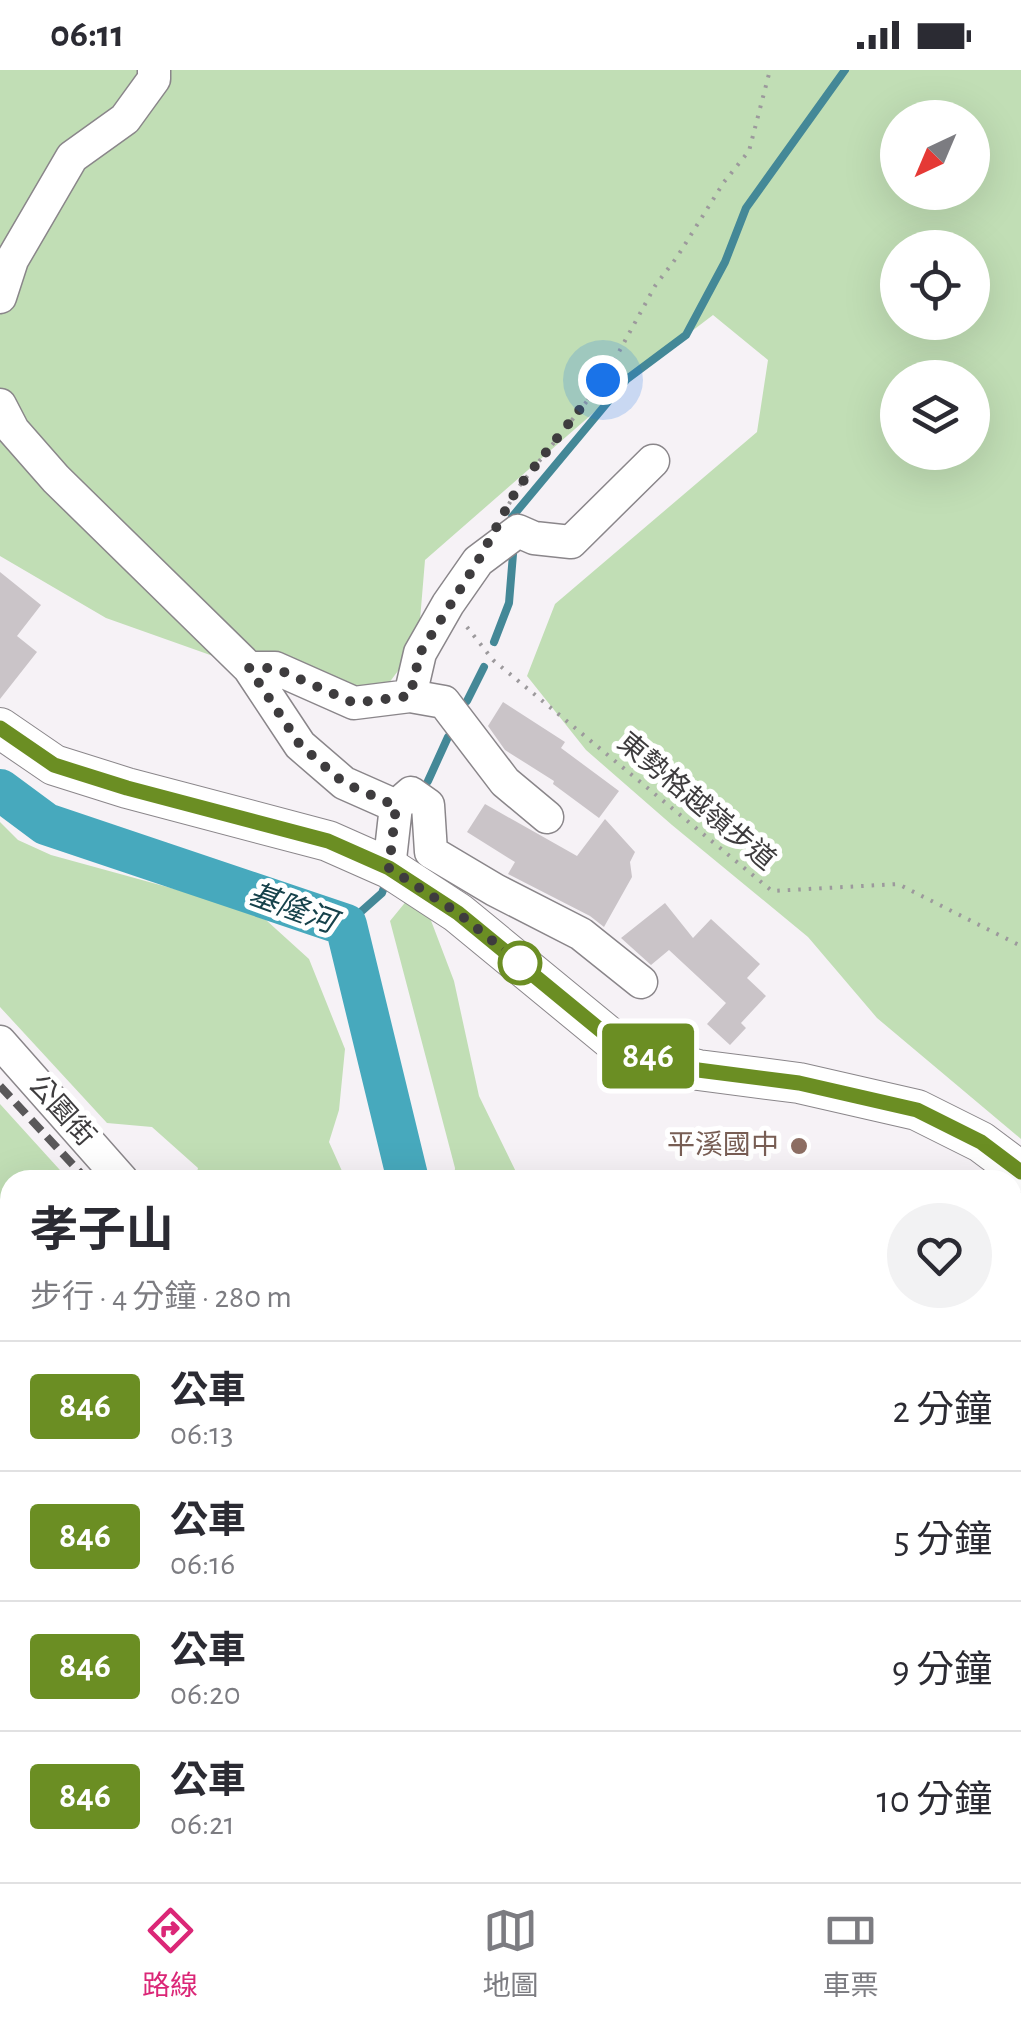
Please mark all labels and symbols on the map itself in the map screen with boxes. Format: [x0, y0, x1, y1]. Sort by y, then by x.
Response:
north arrow [880, 100, 990, 210]
your location [578, 355, 628, 405]
street label: 東勢格越嶺步道 [612, 727, 781, 876]
water label: 基隆河 [245, 878, 345, 940]
unlabelled marker [499, 942, 541, 984]
line badge: 846 [590, 1024, 706, 1088]
street label: 公園街 [22, 1069, 101, 1152]
place label: 平溪國中 [667, 1130, 779, 1160]
marker: 平溪國中 [788, 1135, 810, 1157]

